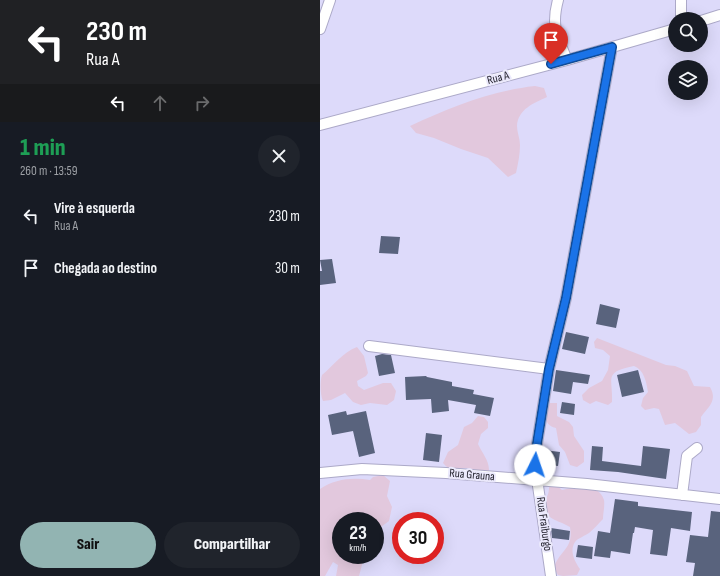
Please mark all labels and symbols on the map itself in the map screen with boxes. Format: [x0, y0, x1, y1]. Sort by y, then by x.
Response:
pin [534, 23, 568, 64]
street label: Rua A [485, 68, 512, 88]
position arrow [514, 444, 556, 486]
street label: Rua Grauna [449, 466, 496, 484]
street label: Rua Fraiburgo [533, 496, 555, 552]
speed limit sign: 30 [392, 512, 444, 564]

